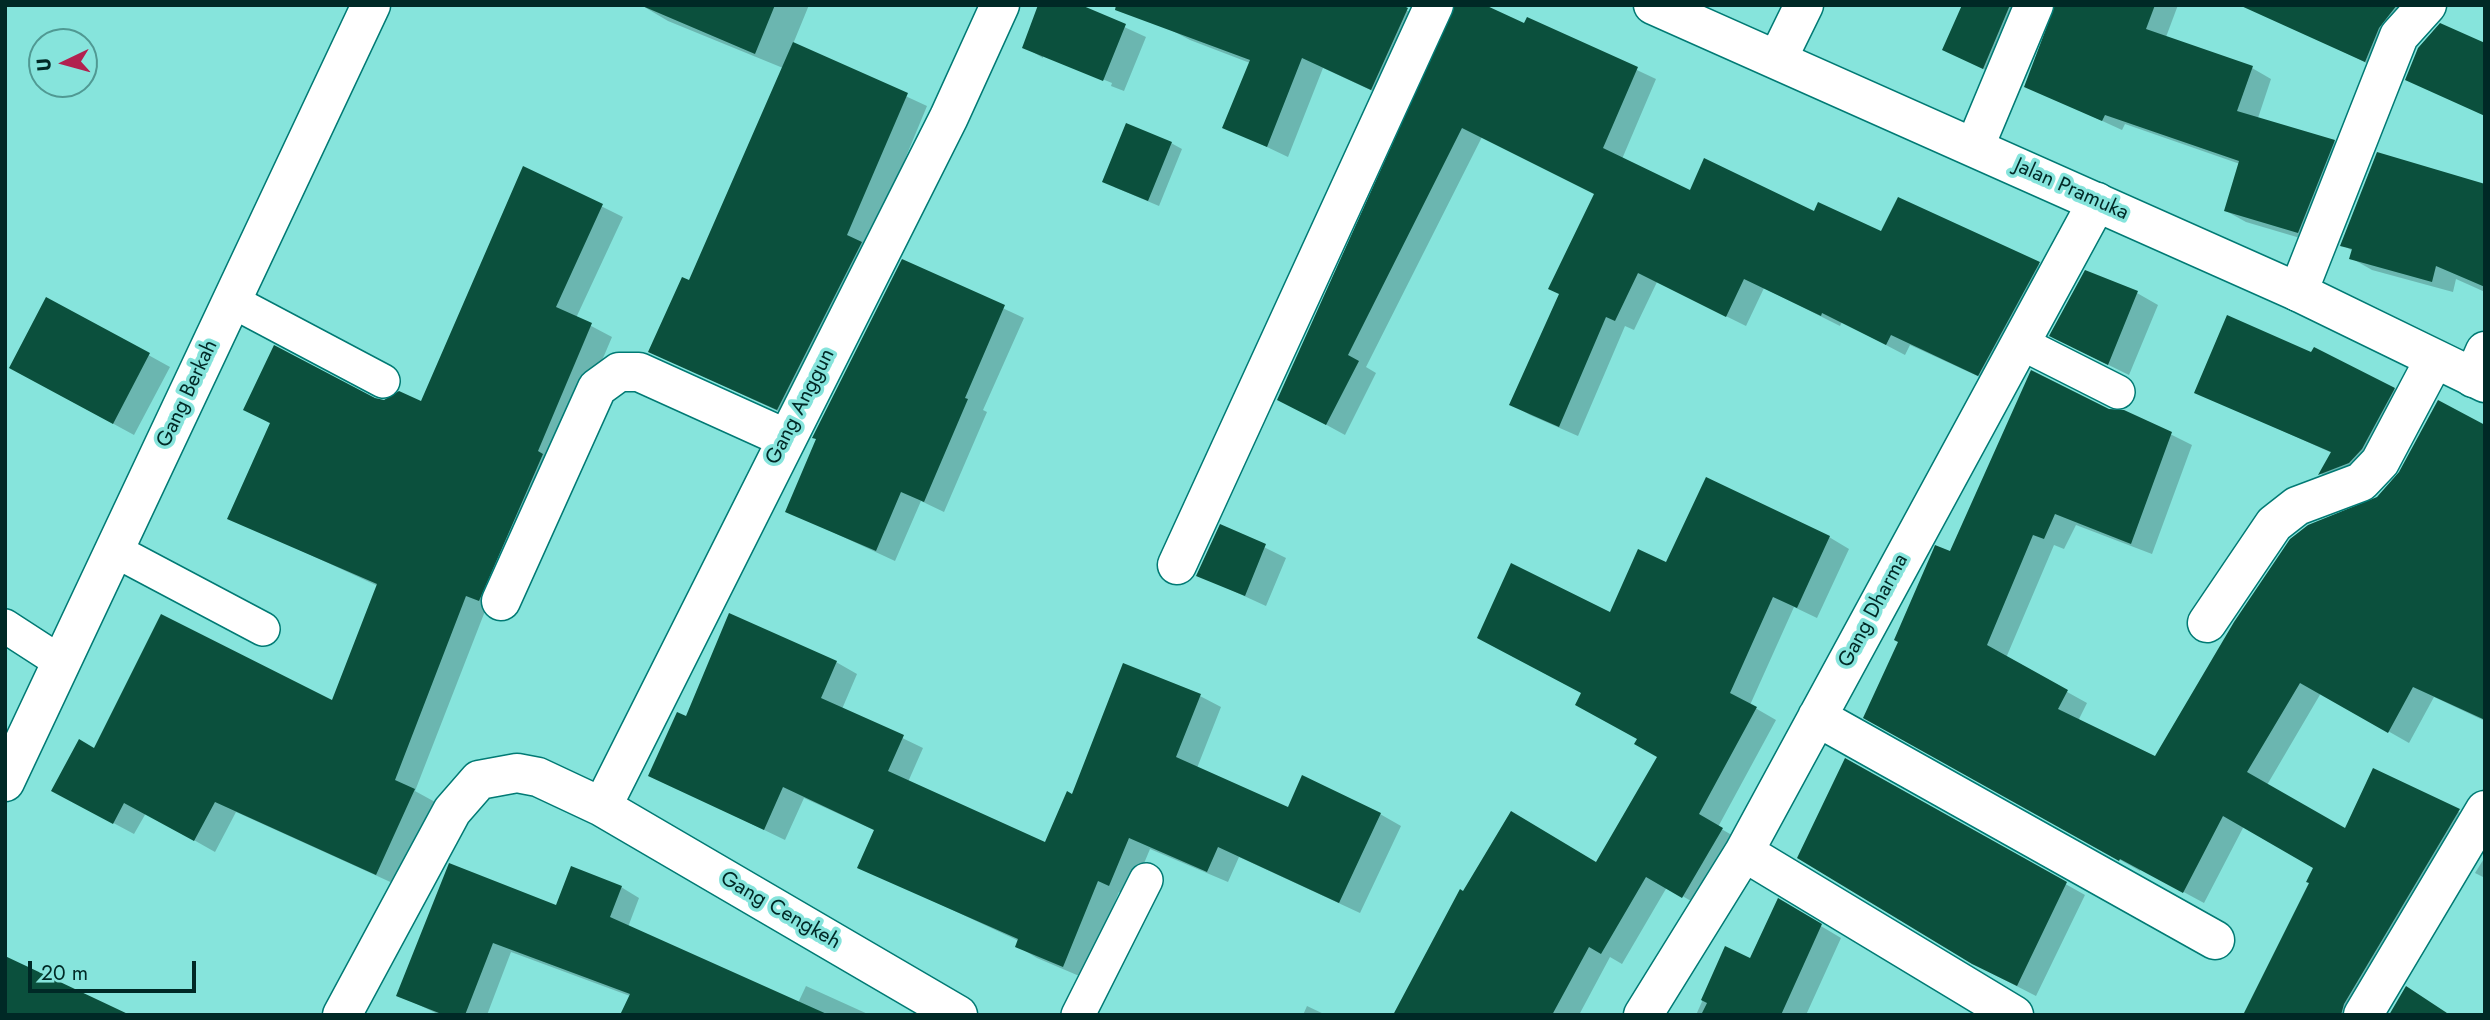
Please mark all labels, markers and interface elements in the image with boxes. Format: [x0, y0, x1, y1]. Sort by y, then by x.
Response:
north arrow [28, 28, 98, 98]
text: U [30, 57, 58, 73]
street label: Jalan Pramuka [2010, 154, 2132, 226]
street label: Gang Berkah [152, 336, 224, 452]
street label: Gang Anggun [761, 345, 841, 469]
street label: Gang Dharma [1834, 550, 1914, 672]
street label: Gang Cengkeh [715, 866, 845, 956]
scale bar [32, 946, 200, 990]
text: 20 m [41, 958, 88, 988]

